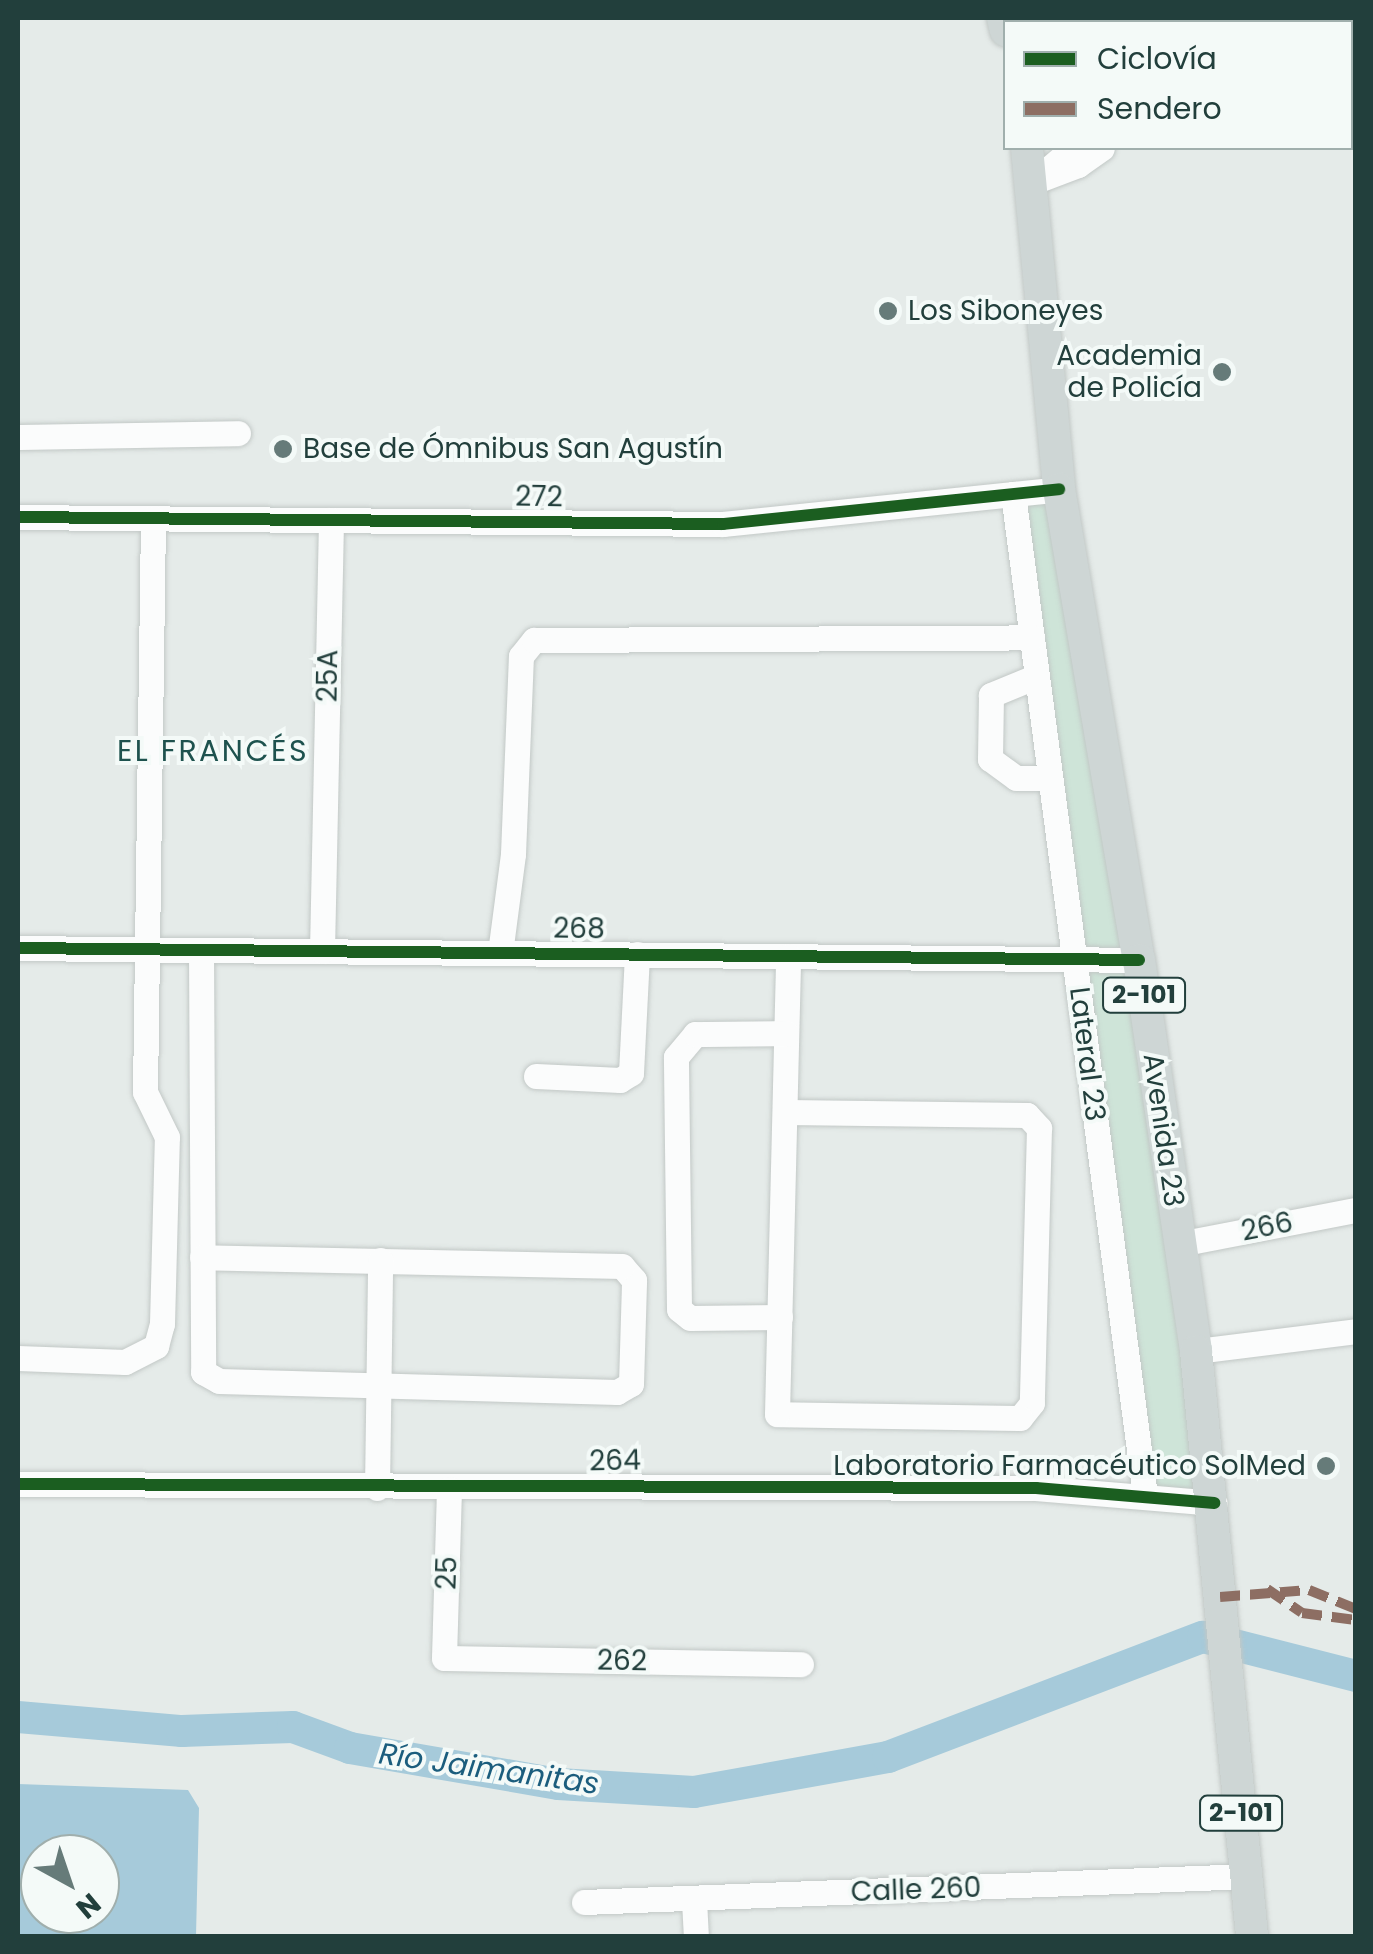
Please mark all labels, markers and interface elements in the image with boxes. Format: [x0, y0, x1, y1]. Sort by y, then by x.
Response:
legend [1003, 20, 1353, 150]
text: Ciclovía [1097, 37, 1217, 80]
text: Sendero [1097, 87, 1222, 130]
place label: Los Siboneyes [908, 294, 1103, 328]
marker: Los Siboneyes [877, 300, 899, 322]
place label: Academia de Policía [1056, 339, 1202, 405]
marker: Academia de Policía [1211, 361, 1233, 383]
place label: Base de Ómnibus San Agustín [303, 432, 723, 466]
marker: Base de Ómnibus San Agustín [272, 438, 294, 460]
street label: 272 [515, 480, 563, 514]
street label: 25A [311, 649, 345, 703]
district label: EL FRANCÉS [117, 733, 309, 769]
street label: 268 [553, 912, 605, 946]
road number: 2-101 [1102, 975, 1186, 1015]
street label: Lateral 23 [1062, 985, 1112, 1123]
street label: Avenida 23 [1136, 1051, 1190, 1209]
street label: 266 [1238, 1206, 1296, 1248]
street label: 264 [589, 1444, 641, 1478]
place label: Laboratorio Farmacéutico SolMed [833, 1449, 1306, 1483]
marker: Laboratorio Farmacéutico SolMed [1315, 1455, 1337, 1477]
street label: 25 [430, 1556, 464, 1590]
street label: 262 [597, 1644, 647, 1678]
water label: Río Jaimanitas [377, 1736, 601, 1802]
road number: 2-101 [1198, 1793, 1284, 1833]
north arrow [20, 1834, 120, 1934]
street label: Calle 260 [850, 1871, 982, 1909]
text: N [68, 1884, 109, 1928]

